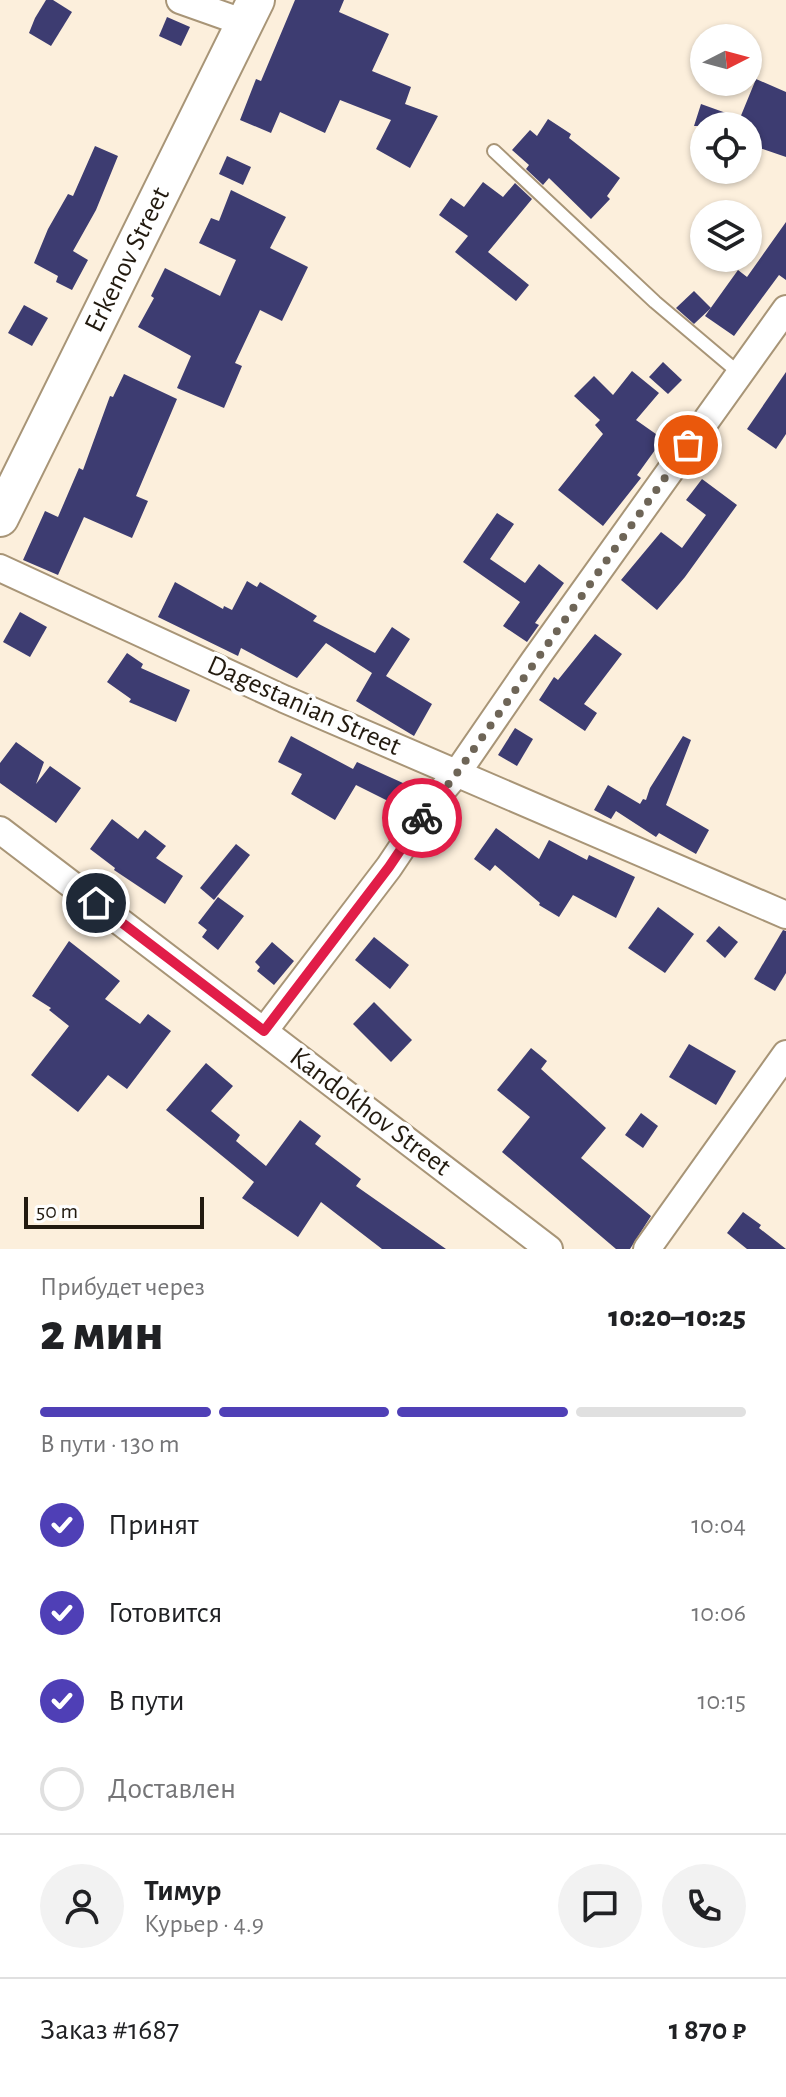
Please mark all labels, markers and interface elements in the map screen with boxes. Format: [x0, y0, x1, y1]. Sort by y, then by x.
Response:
north arrow [690, 24, 762, 96]
map controls [690, 24, 762, 272]
button: locate [690, 112, 762, 184]
street label: Erkenov Street [80, 183, 175, 337]
button: layers [690, 200, 762, 272]
pin [654, 411, 722, 479]
icon: bag [666, 423, 710, 467]
street label: Dagestanian Street [203, 651, 405, 761]
courier [382, 778, 462, 858]
icon: bike [400, 796, 444, 840]
pin [62, 869, 130, 937]
icon: home [74, 881, 118, 925]
street label: Kandokhov Street [284, 1043, 456, 1181]
scale bar [24, 1193, 204, 1229]
text: 50 m [36, 1200, 78, 1222]
text: Прибудет через [40, 1274, 205, 1300]
text: 10:20–10:25 [608, 1302, 746, 1332]
text: 2 мин [40, 1307, 164, 1359]
text: В пути · 130 m [40, 1431, 179, 1457]
icon: check [40, 1503, 84, 1547]
text: Принят [108, 1510, 199, 1540]
text: 10:04 [691, 1512, 746, 1538]
icon: check [40, 1591, 84, 1635]
text: Готовится [108, 1598, 222, 1628]
text: 10:06 [691, 1600, 746, 1626]
icon: check [40, 1679, 84, 1723]
text: В пути [108, 1686, 185, 1716]
text: 10:15 [698, 1688, 746, 1714]
text: Доставлен [108, 1774, 236, 1804]
button: person [40, 1864, 124, 1948]
button: chat [558, 1864, 642, 1948]
button: phone [662, 1864, 746, 1948]
text: Тимур [144, 1876, 221, 1906]
text: Курьер · 4.9 [144, 1911, 264, 1937]
text: Заказ #1687 [40, 2015, 179, 2045]
text: 1 870 ₽ [669, 2015, 746, 2045]

